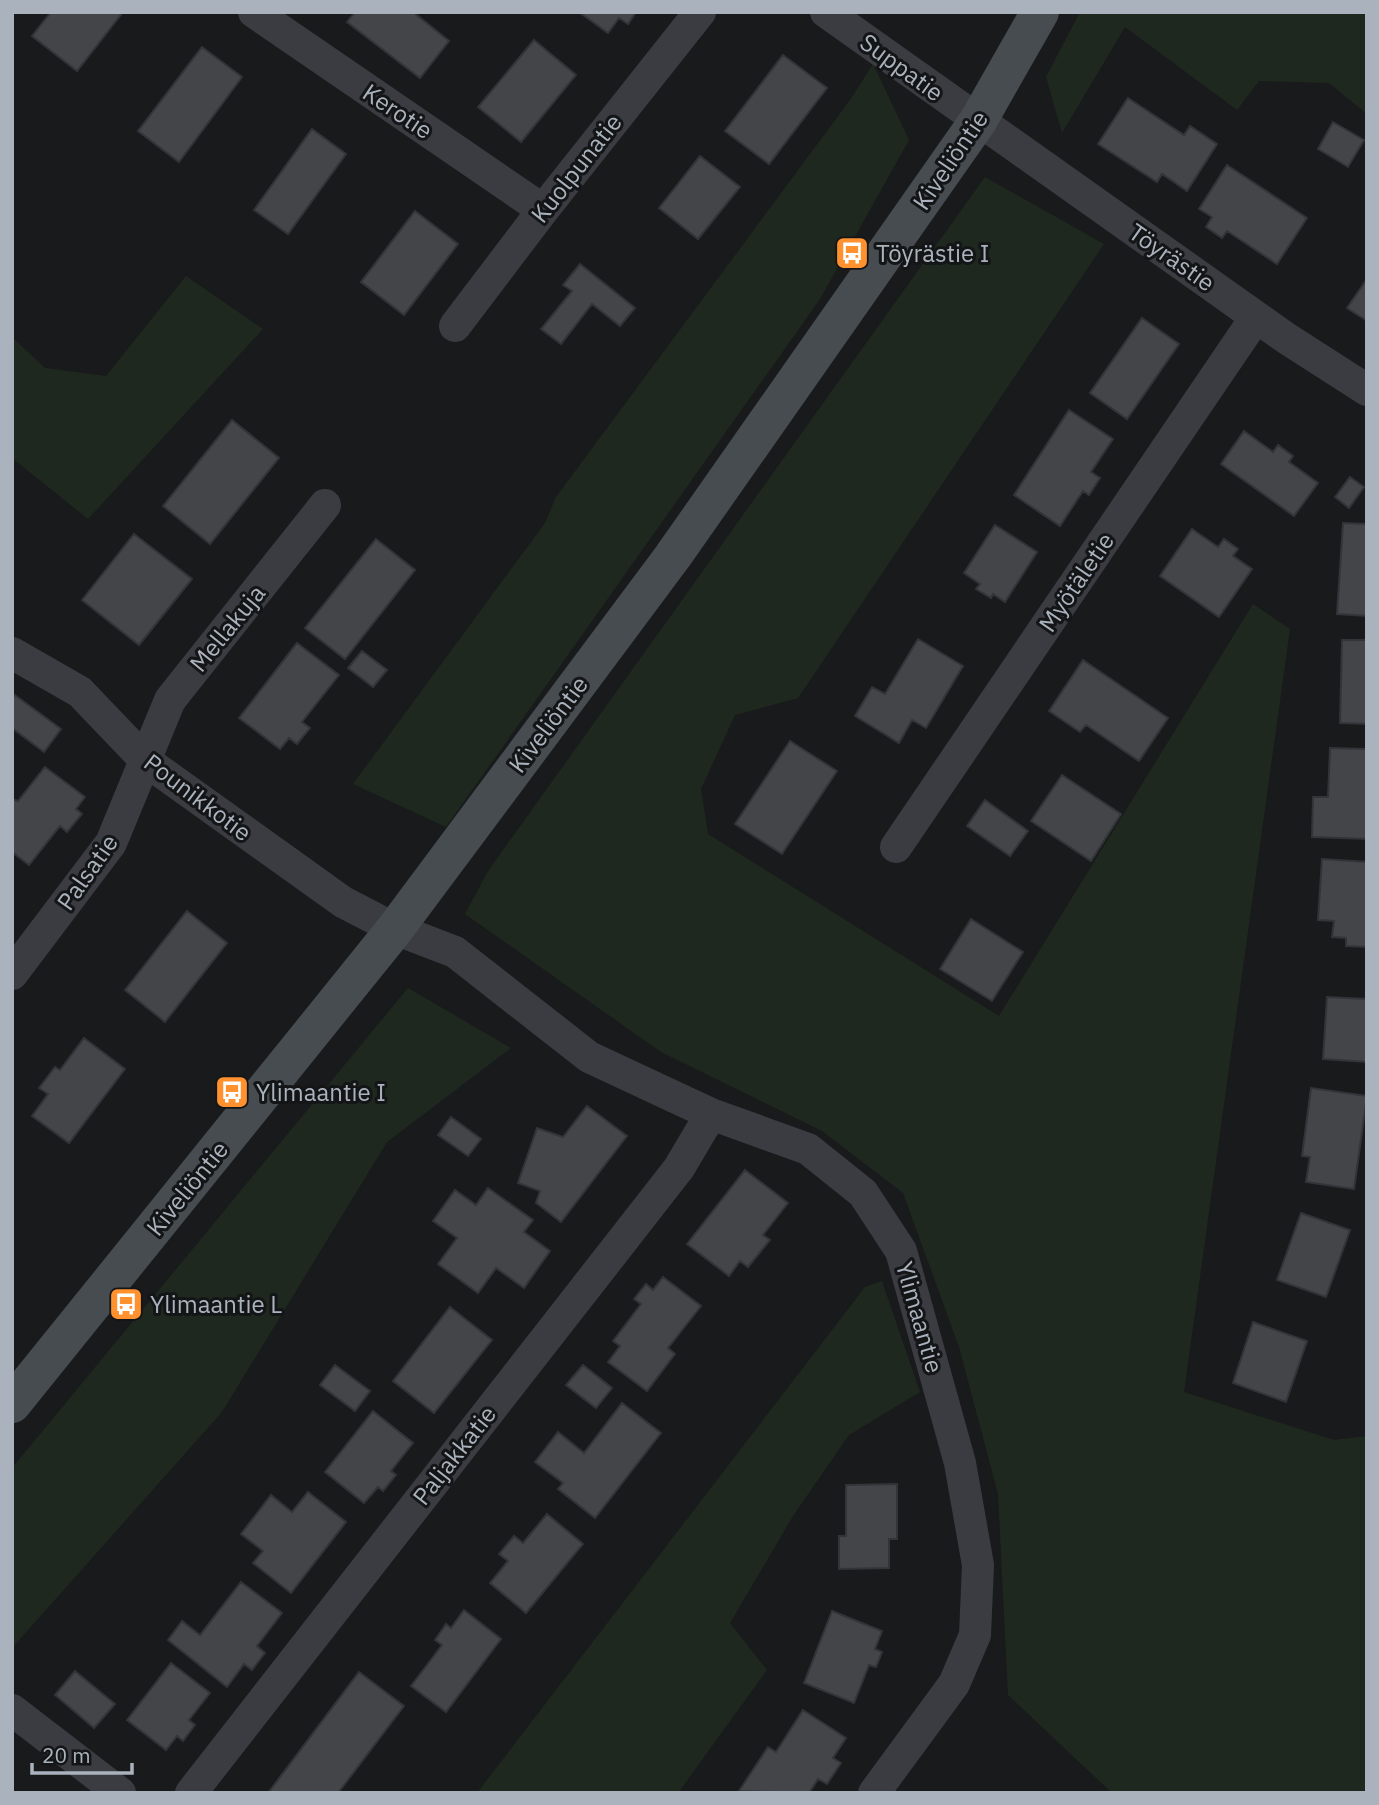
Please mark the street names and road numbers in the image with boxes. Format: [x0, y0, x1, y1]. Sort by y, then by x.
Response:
street label: Suppatie [854, 26, 950, 108]
street label: Kerotie [357, 76, 439, 146]
street label: Kiveliöntie [905, 104, 995, 216]
street label: Kuolpunatie [523, 107, 629, 229]
street label: Töyrästie [1123, 216, 1221, 298]
street label: Myötäletie [1031, 526, 1121, 638]
street label: Mellakuja [182, 578, 272, 678]
street label: Kiveliöntie [501, 669, 595, 779]
street label: Pounikkotie [138, 746, 258, 848]
street label: Palsatie [49, 828, 125, 916]
street label: Kiveliöntie [139, 1134, 235, 1242]
street label: Ylimaantie [889, 1258, 951, 1376]
street label: Paljakkatie [405, 1399, 503, 1511]

